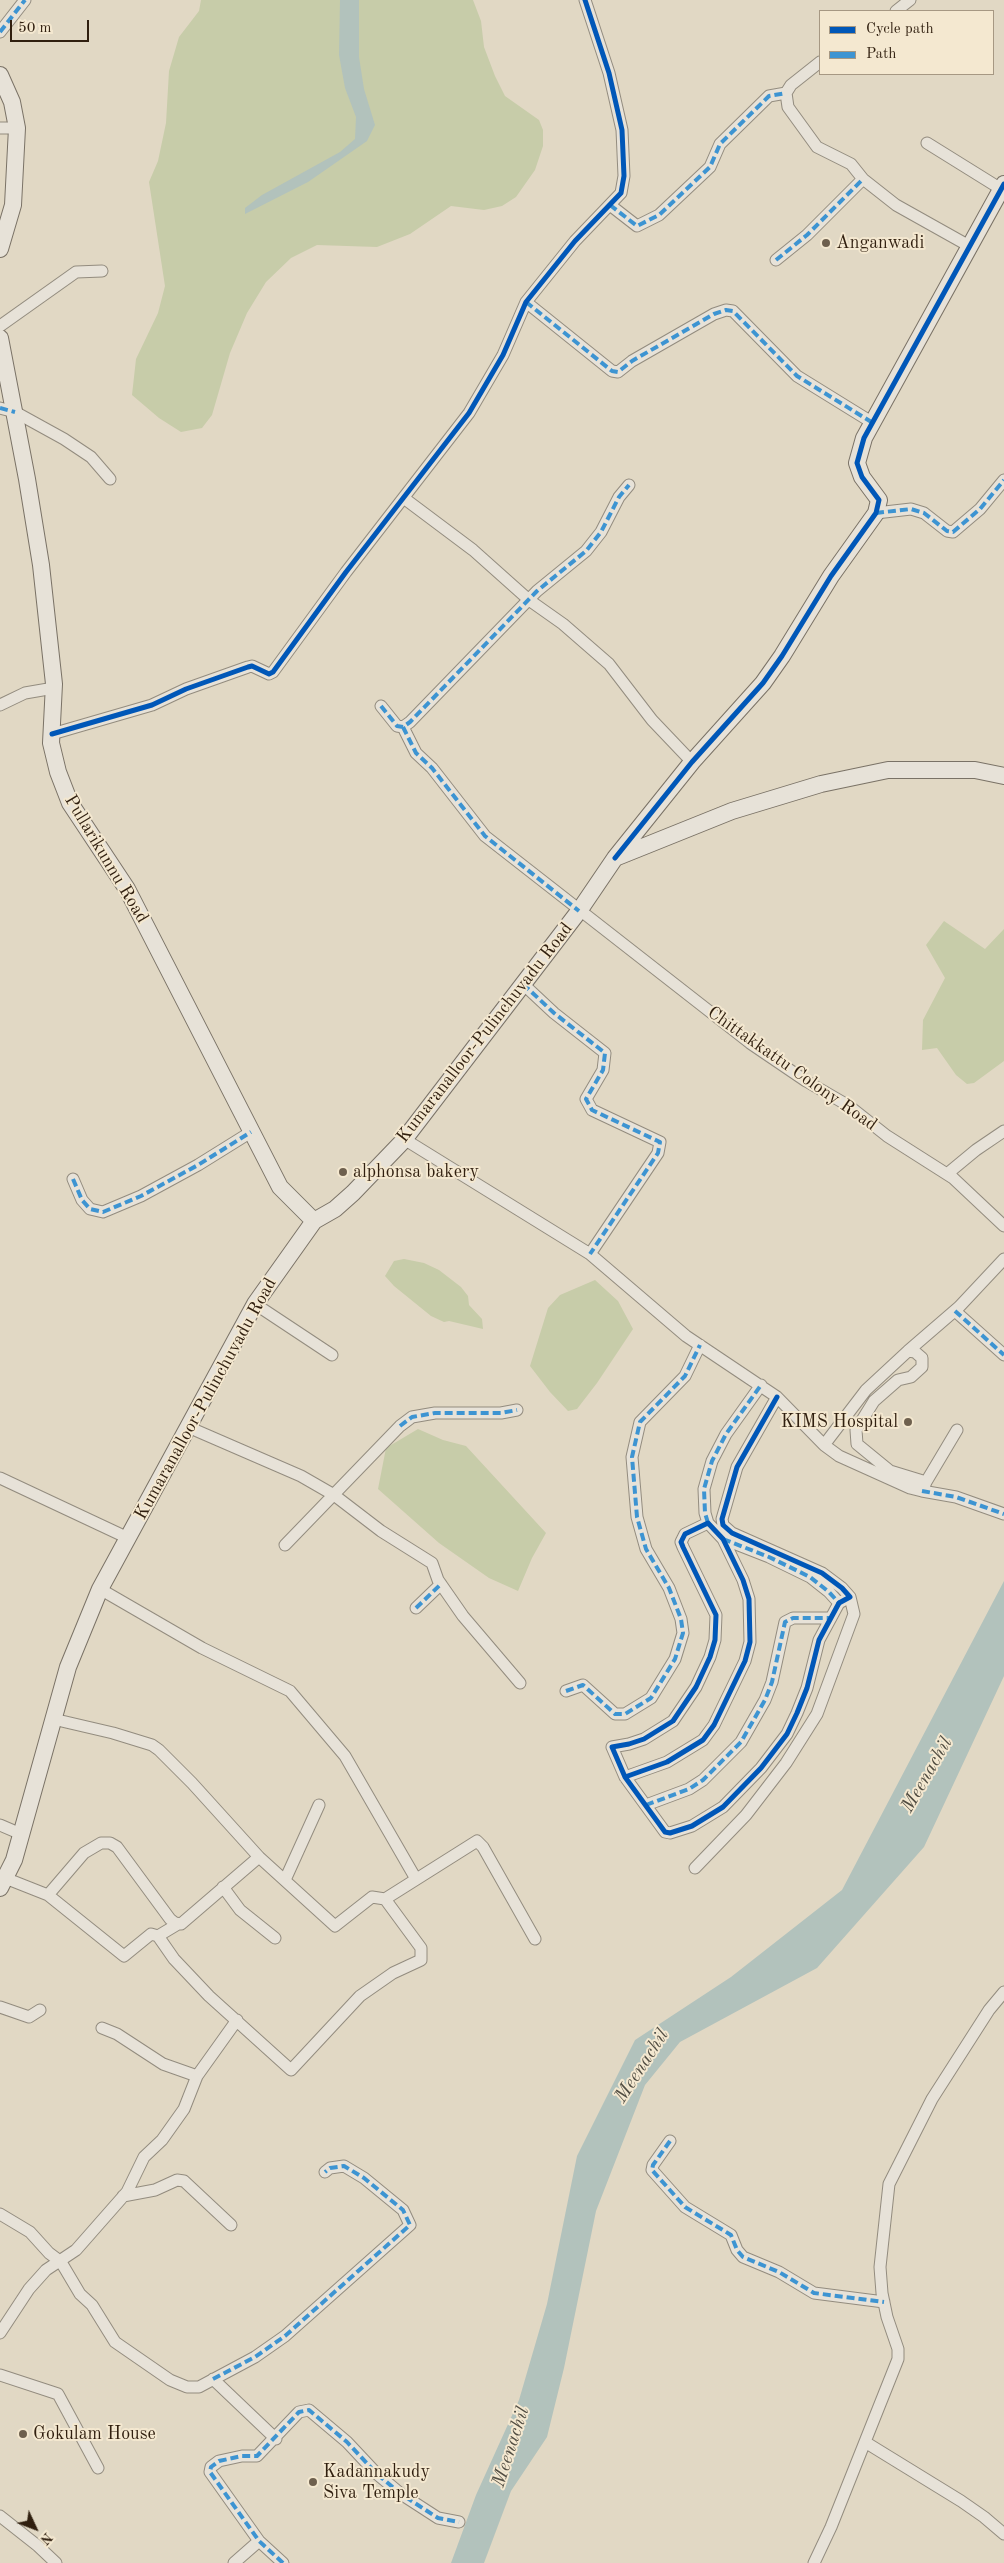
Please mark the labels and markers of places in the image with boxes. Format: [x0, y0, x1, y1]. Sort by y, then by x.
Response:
place label: Anganwadi [836, 232, 924, 254]
marker: Anganwadi [820, 237, 832, 249]
place label: alphonsa bakery [353, 1161, 479, 1183]
marker: alphonsa bakery [337, 1166, 349, 1178]
place label: KIMS Hospital [781, 1411, 898, 1433]
marker: KIMS Hospital [902, 1416, 914, 1428]
place label: Gokulam House [33, 2423, 156, 2445]
marker: Gokulam House [17, 2428, 29, 2440]
place label: Kadannakudy Siva Temple [323, 2461, 430, 2504]
marker: Kadannakudy Siva Temple [307, 2476, 319, 2488]

